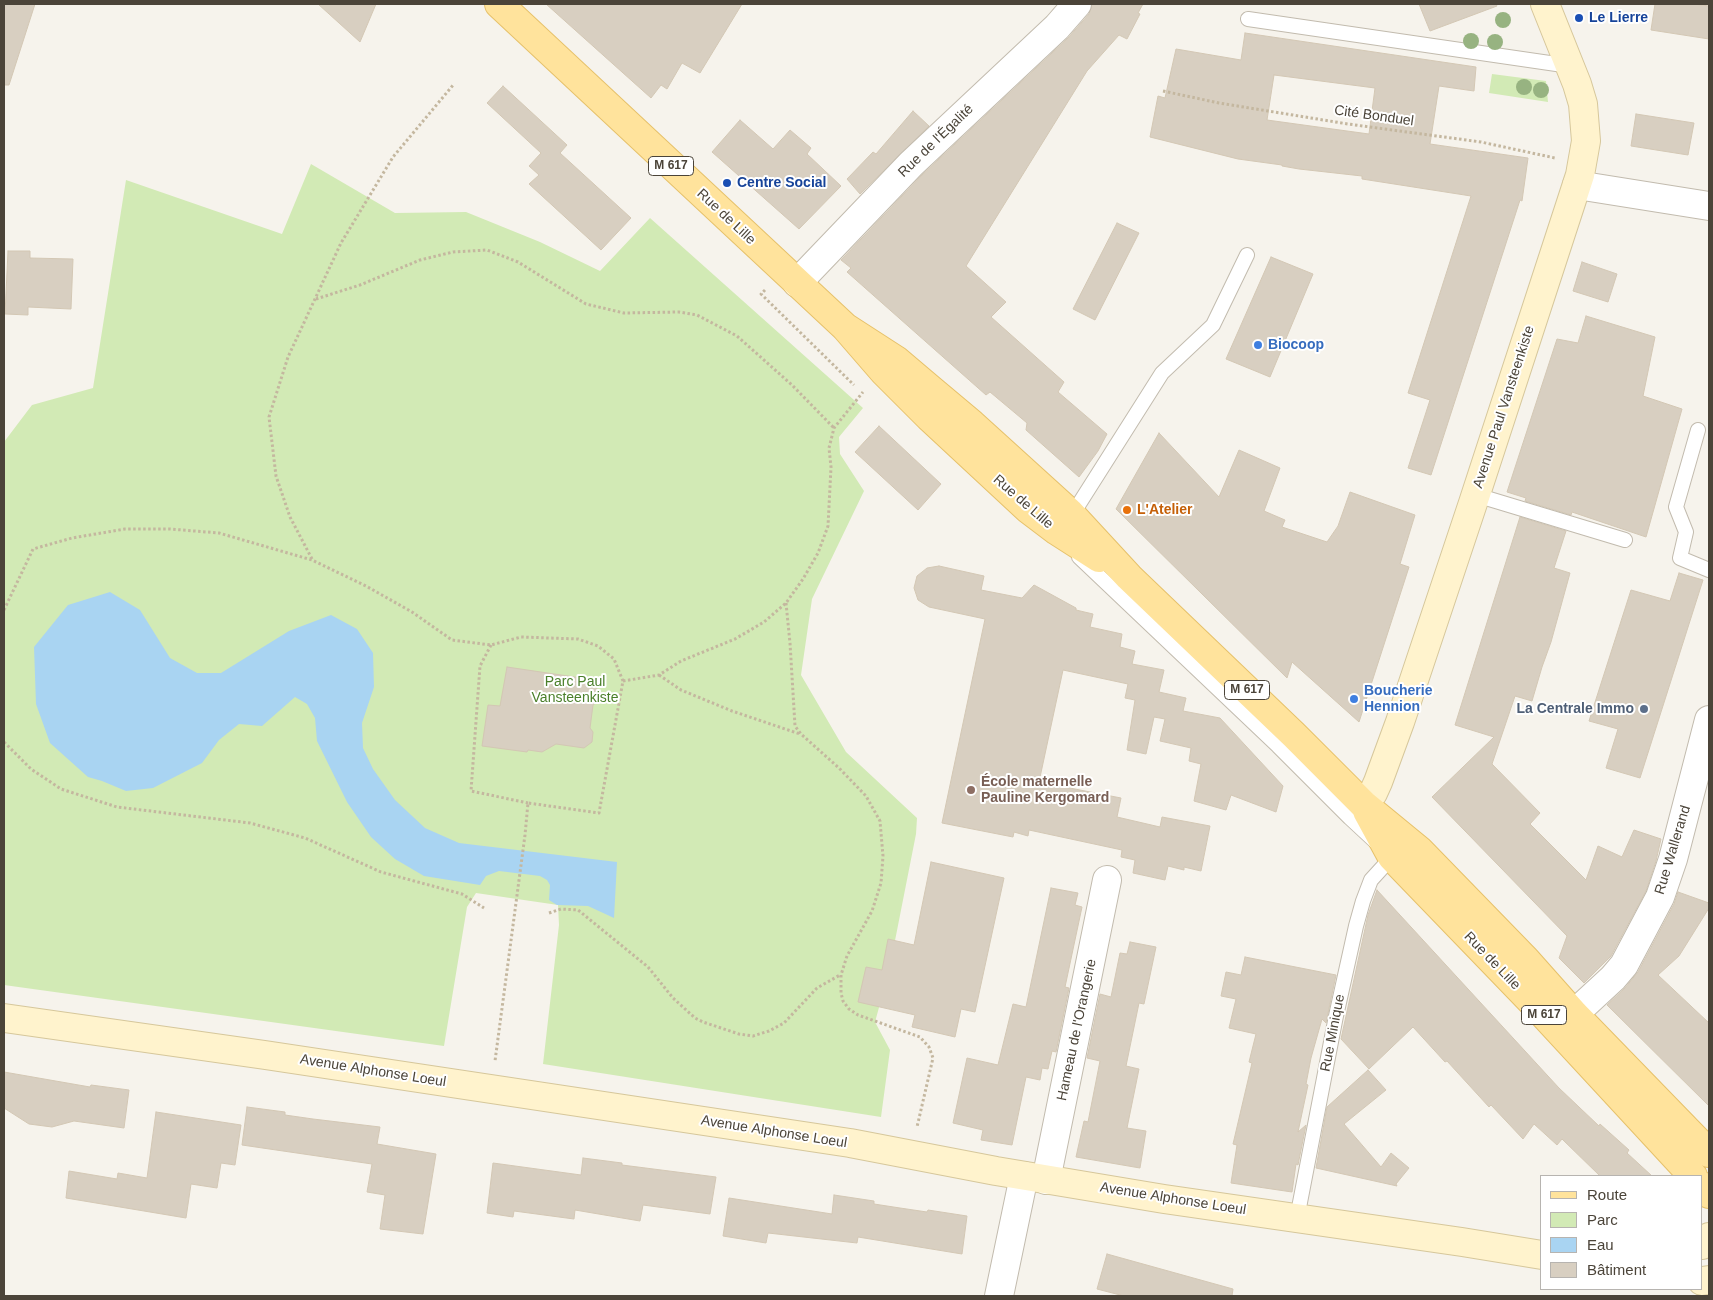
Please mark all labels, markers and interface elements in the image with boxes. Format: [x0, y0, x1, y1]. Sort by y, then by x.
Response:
place label: Le Lierre [1589, 10, 1648, 26]
marker: Le Lierre [1573, 12, 1585, 24]
street label: Rue de l'Égalité [895, 101, 977, 181]
street label: Cité Bonduel [1333, 102, 1415, 130]
road number: M 617 [648, 157, 694, 176]
place label: Centre Social [737, 175, 826, 191]
marker: Centre Social [721, 177, 733, 189]
street label: Rue de Lille [693, 186, 759, 248]
street label: Avenue Paul Vansteenkiste [1470, 324, 1538, 490]
place label: Biocoop [1268, 337, 1324, 353]
marker: Biocoop [1252, 339, 1264, 351]
street label: Rue de Lille [990, 471, 1056, 533]
place label: L'Atelier [1137, 502, 1192, 518]
marker: L'Atelier [1121, 504, 1133, 516]
park label: Parc Paul Vansteenkiste [532, 674, 618, 706]
road number: M 617 [1224, 680, 1270, 700]
place label: Boucherie Hennion [1364, 683, 1432, 716]
marker: Boucherie Hennion [1348, 693, 1360, 705]
place label: La Centrale Immo [1517, 701, 1634, 717]
marker: La Centrale Immo [1638, 703, 1650, 715]
place label: École maternelle Pauline Kergomard [981, 774, 1109, 806]
marker: École maternelle Pauline Kergomard [965, 784, 977, 796]
street label: Rue Wallerand [1652, 804, 1694, 896]
street label: Rue de Lille [1460, 929, 1524, 993]
street label: Hameau de l'Orangerie [1054, 958, 1100, 1102]
street label: Rue Minique [1317, 993, 1349, 1073]
road number: M 617 [1522, 1006, 1566, 1024]
street label: Avenue Alphonse Loeul [299, 1051, 447, 1091]
street label: Avenue Alphonse Loeul [700, 1112, 848, 1152]
legend [1540, 1175, 1703, 1290]
street label: Avenue Alphonse Loeul [1099, 1179, 1247, 1219]
text: Route [1587, 1186, 1627, 1203]
text: Parc [1587, 1211, 1618, 1228]
text: Eau [1587, 1236, 1614, 1253]
text: Bâtiment [1587, 1261, 1646, 1278]

